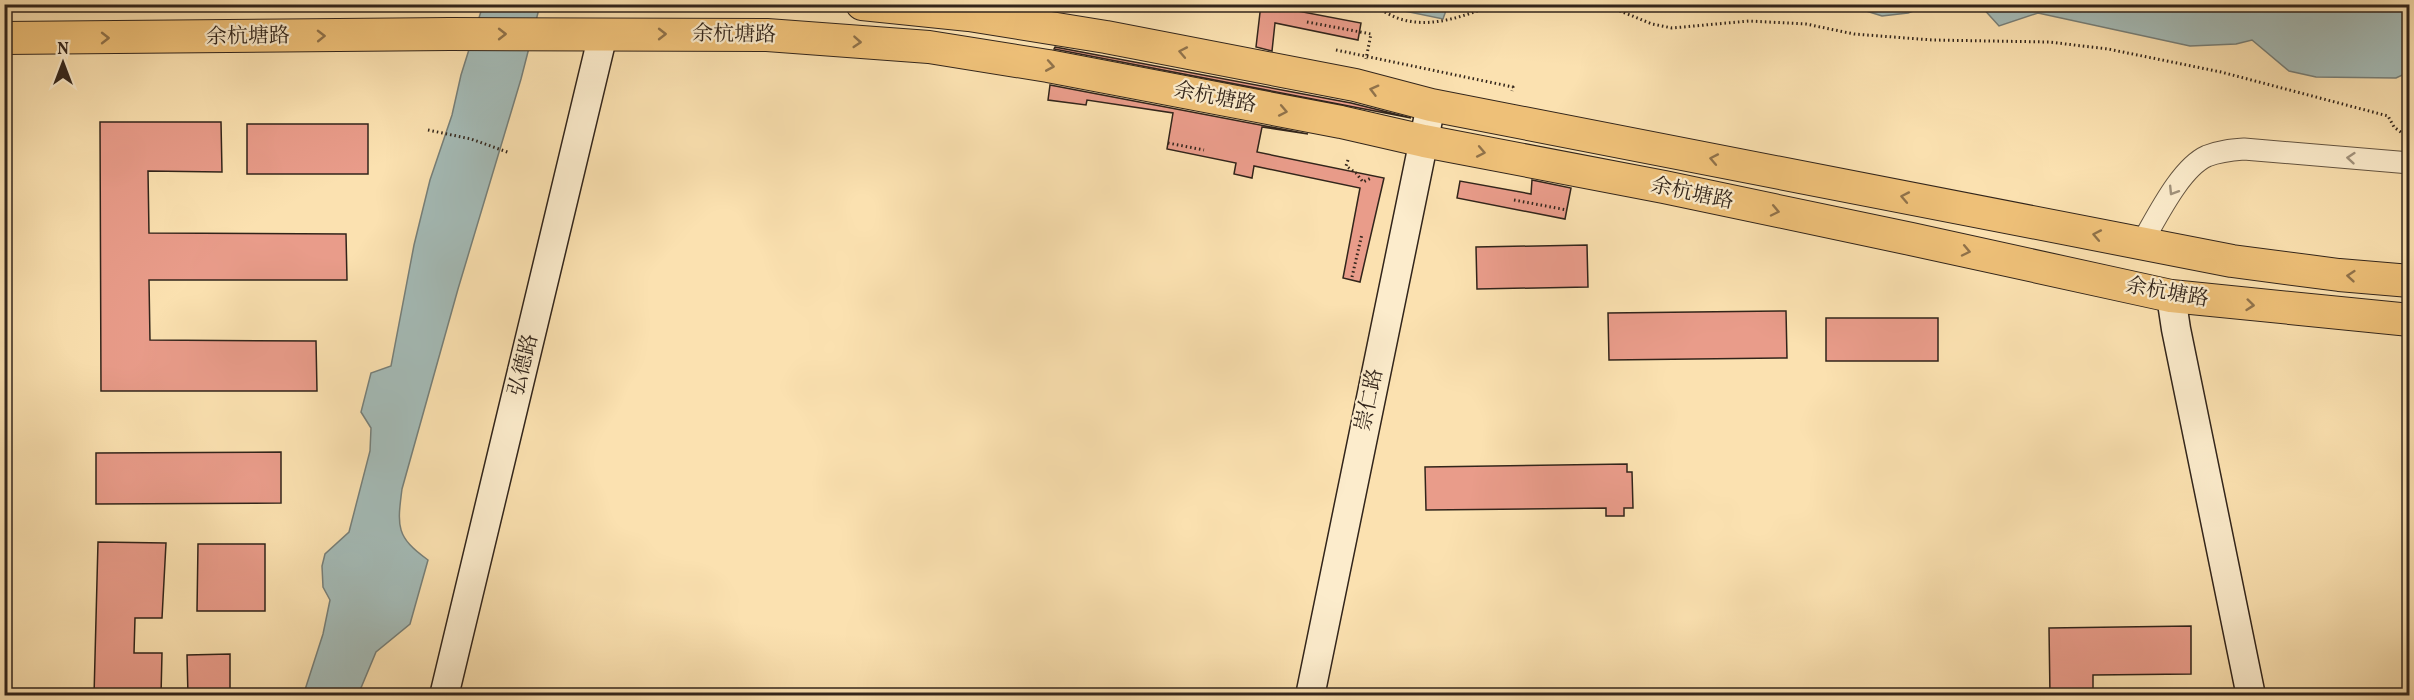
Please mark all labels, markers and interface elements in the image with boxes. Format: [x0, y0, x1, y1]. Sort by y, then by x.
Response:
street label: 余杭塘路 [692, 20, 776, 50]
street label: 余杭塘路 [206, 22, 290, 52]
one-way arrow [498, 28, 507, 40]
one-way arrow [657, 28, 666, 40]
one-way arrow [316, 30, 325, 42]
one-way arrow [100, 32, 109, 44]
north arrow [33, 33, 93, 93]
one-way arrow [852, 35, 861, 48]
text: N [57, 39, 69, 61]
one-way arrow [1178, 46, 1188, 59]
one-way arrow [1045, 59, 1055, 72]
street label: 余杭塘路 [1171, 76, 1259, 120]
one-way arrow [1369, 85, 1380, 97]
one-way arrow [1277, 104, 1287, 117]
one-way arrow [1476, 145, 1486, 158]
one-way arrow [2347, 152, 2356, 165]
one-way arrow [1709, 153, 1719, 166]
street label: 余杭塘路 [1648, 171, 1736, 217]
one-way arrow [2170, 185, 2181, 196]
one-way arrow [1901, 191, 1911, 204]
one-way arrow [1770, 204, 1780, 217]
one-way arrow [2092, 229, 2102, 242]
one-way arrow [1961, 244, 1971, 257]
one-way arrow [2347, 270, 2356, 283]
street label: 余杭塘路 [2123, 271, 2211, 315]
one-way arrow [2246, 298, 2255, 311]
street label: 弘德路 [502, 331, 546, 399]
street label: 崇仁路 [1349, 366, 1391, 434]

